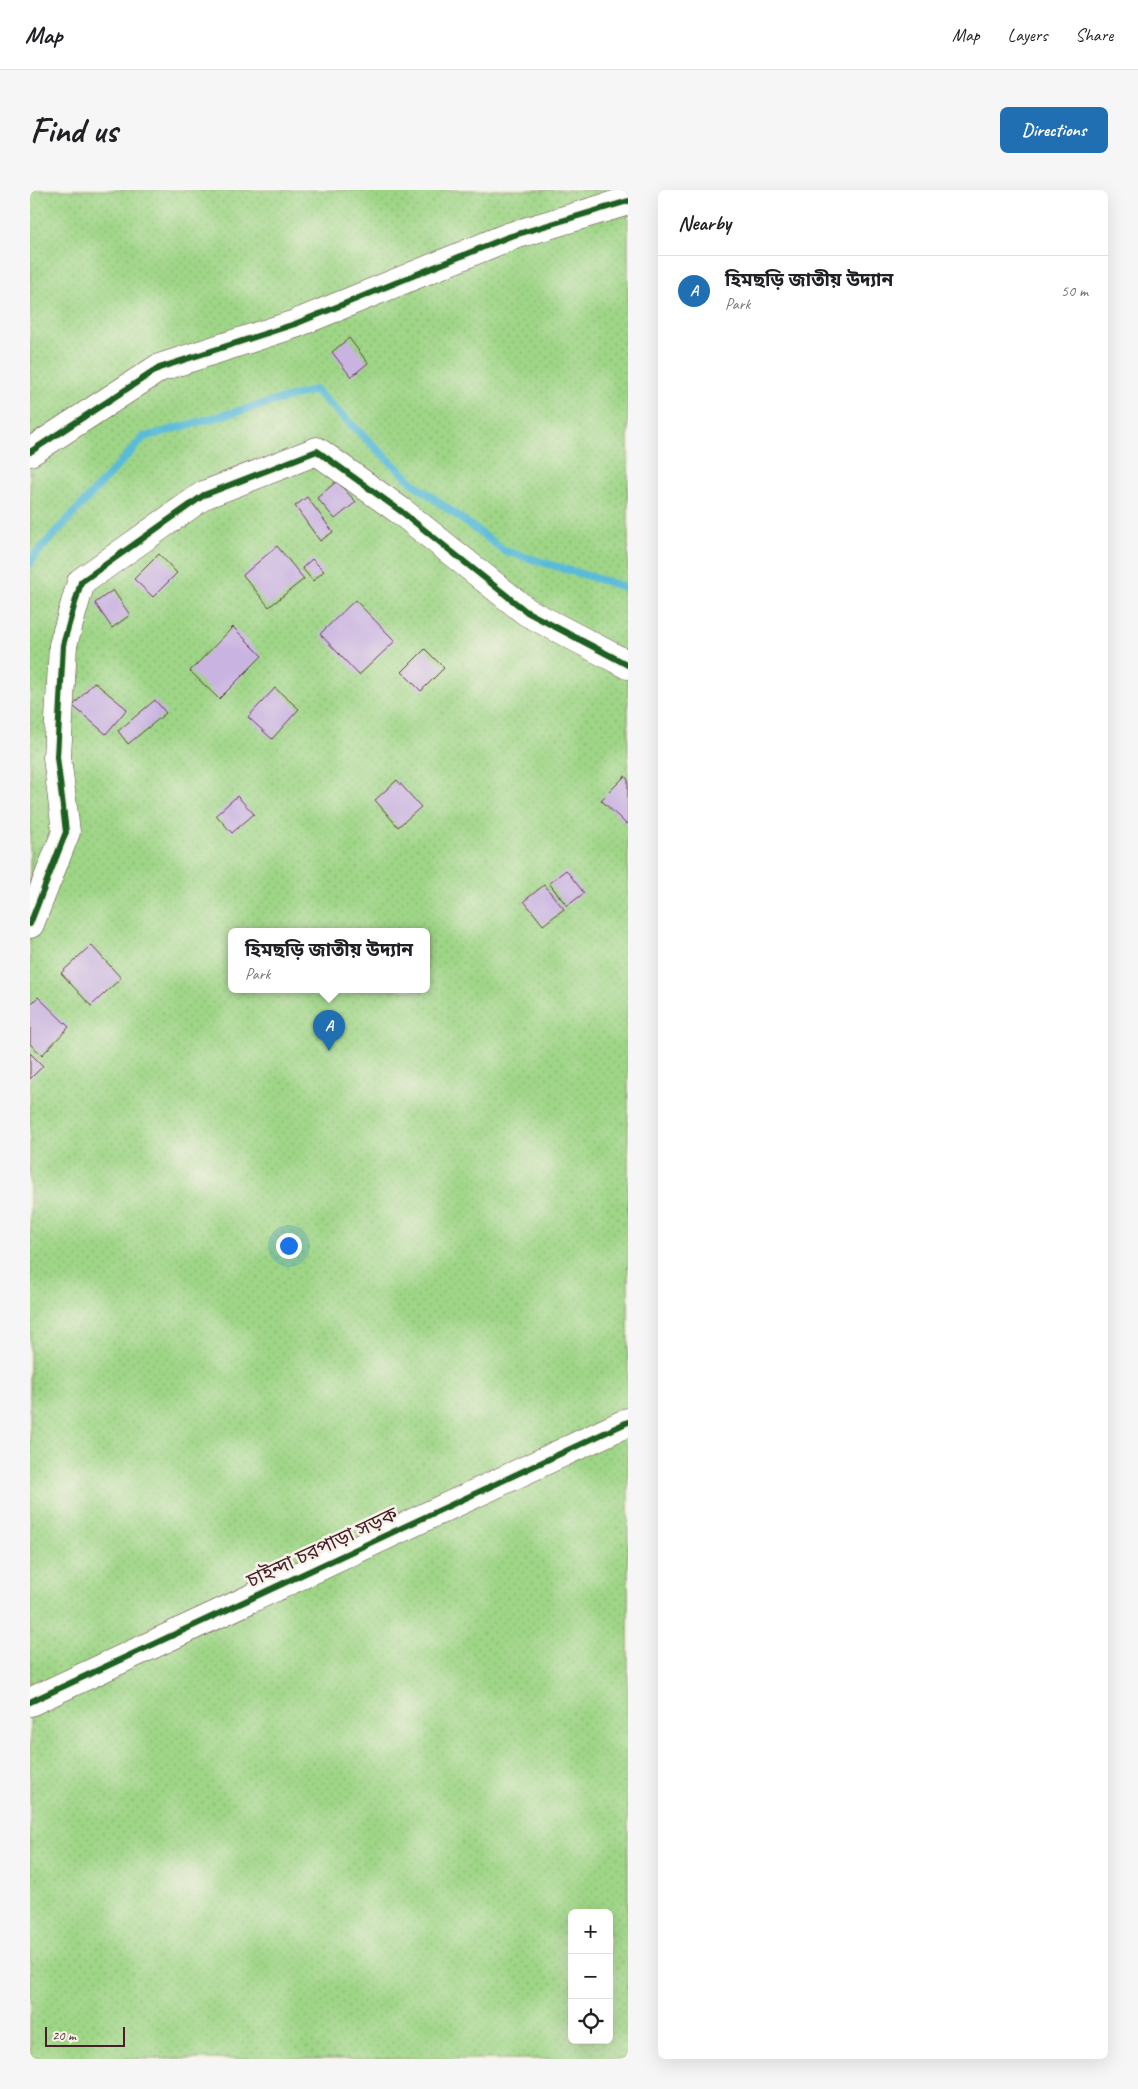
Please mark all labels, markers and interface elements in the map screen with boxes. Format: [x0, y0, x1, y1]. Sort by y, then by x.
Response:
text: Map [25, 20, 62, 50]
text: Map [952, 24, 980, 46]
text: Layers [1008, 24, 1047, 46]
text: Share [1075, 24, 1113, 46]
button: Directions [1000, 107, 1108, 153]
text: Find us [30, 108, 117, 153]
text: Nearby [678, 210, 731, 236]
text: হিমছড়ি জাতীয় উদ্যান [725, 268, 893, 292]
text: A [690, 281, 698, 301]
text: 50 m [1061, 281, 1088, 301]
text: Park [725, 294, 750, 314]
popup [228, 928, 430, 993]
text: হিমছড়ি জাতীয় উদ্যান [245, 938, 413, 962]
text: Park [245, 964, 270, 984]
pin: A [313, 1010, 345, 1051]
your location [276, 1233, 302, 1259]
street label: চাইন্দা চরপাড়া সড়ক [242, 1501, 402, 1594]
map controls [568, 1909, 613, 2044]
button: + [568, 1909, 613, 1954]
button: − [568, 1954, 613, 1999]
button: locate [568, 1999, 613, 2044]
scale bar [45, 2024, 125, 2047]
text: 20 m [52, 2027, 76, 2044]

